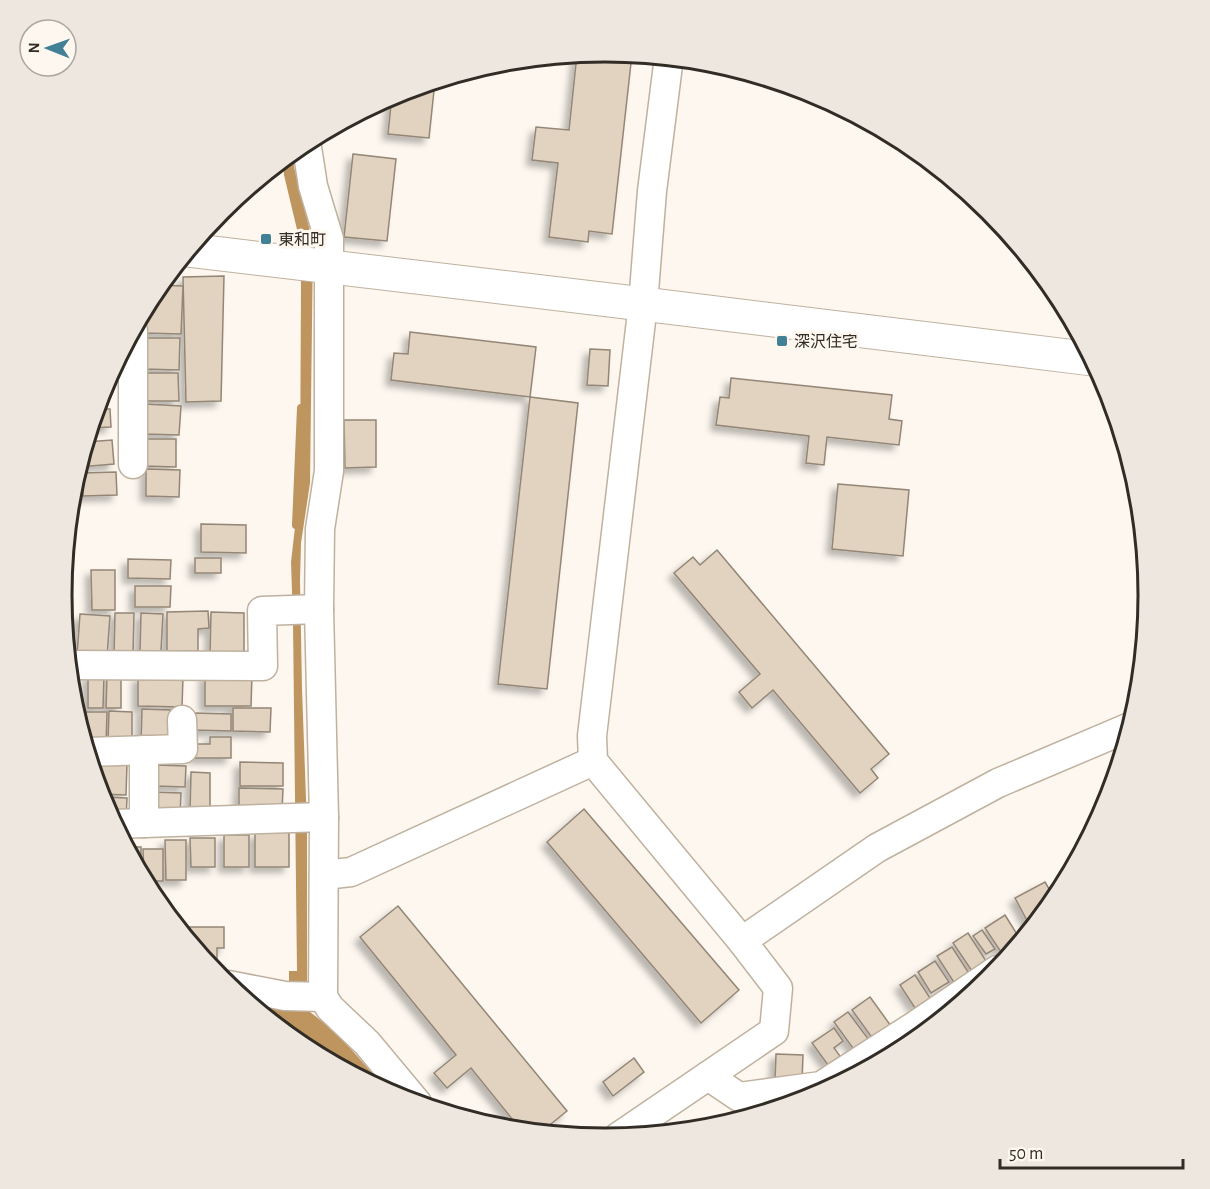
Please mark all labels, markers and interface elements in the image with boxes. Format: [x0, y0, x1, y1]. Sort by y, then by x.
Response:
north arrow [18, 18, 78, 78]
text: N [26, 42, 42, 53]
place label: 東和町 [278, 231, 326, 248]
marker: 東和町 [259, 232, 273, 246]
place label: 深沢住宅 [794, 333, 858, 350]
marker: 深沢住宅 [775, 334, 789, 348]
scale bar [1000, 1132, 1183, 1170]
text: 50 m [1009, 1145, 1043, 1163]

